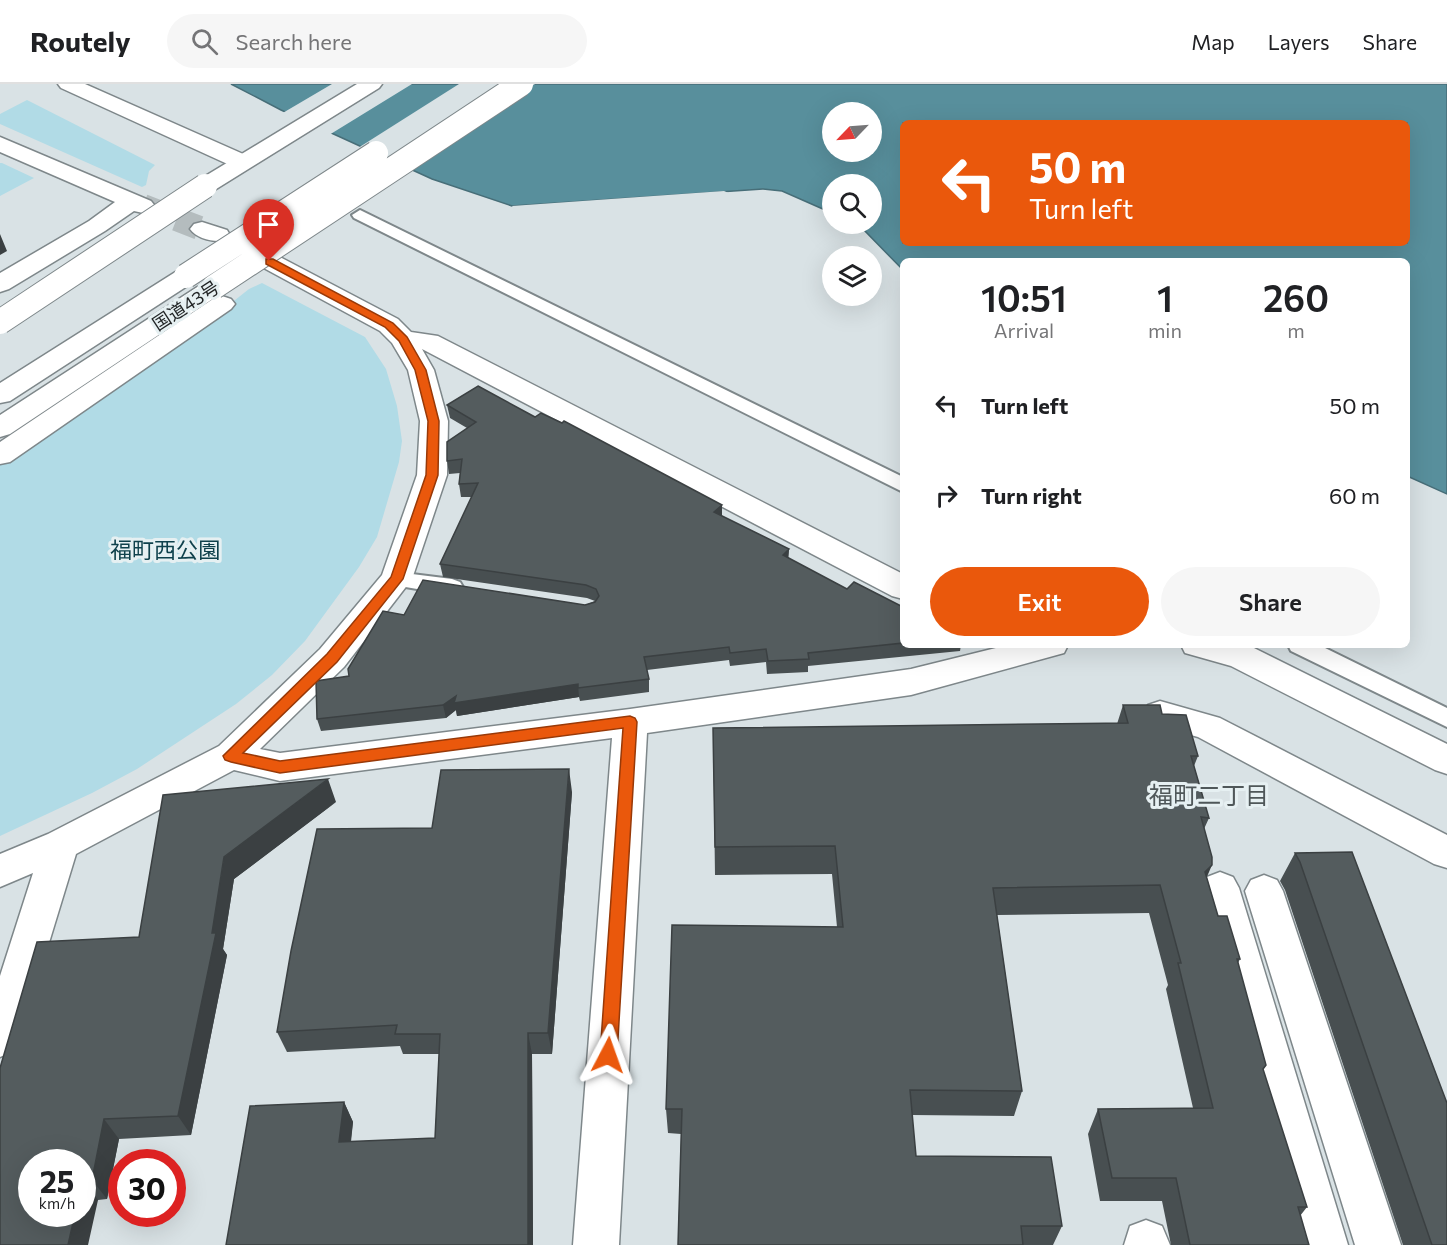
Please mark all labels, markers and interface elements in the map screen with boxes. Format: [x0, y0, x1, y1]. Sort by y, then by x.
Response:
search box [167, 14, 587, 68]
text: Routely [30, 24, 131, 58]
icon: search [188, 25, 221, 58]
text: Search here [236, 28, 352, 55]
text: Map [1191, 29, 1235, 54]
text: Layers [1268, 29, 1330, 54]
text: Share [1363, 29, 1417, 54]
north arrow [822, 102, 882, 162]
map controls [822, 102, 882, 306]
text: 50 m [1029, 140, 1126, 192]
icon: left [930, 144, 1008, 222]
button: search [822, 174, 882, 234]
text: Turn left [1029, 192, 1133, 225]
pin [243, 199, 294, 261]
icon: arrive [252, 208, 285, 241]
button: layers [822, 246, 882, 306]
street label: 国道43号 [148, 275, 223, 335]
text: 10:51 [981, 275, 1067, 319]
text: 1 [1157, 275, 1173, 319]
text: 260 [1263, 275, 1329, 319]
text: Arrival [994, 318, 1054, 342]
text: min [1148, 318, 1182, 342]
text: m [1287, 318, 1305, 342]
icon: left [930, 389, 963, 422]
text: Turn left [981, 392, 1068, 419]
text: 50 m [1330, 392, 1380, 419]
icon: right [930, 479, 963, 512]
text: Turn right [981, 482, 1082, 509]
text: 60 m [1329, 482, 1380, 509]
park label: 福町西公園 [110, 536, 220, 563]
button: Exit [930, 567, 1149, 636]
button: Share [1161, 567, 1380, 636]
district label: 福町二丁目 [1149, 780, 1269, 809]
position arrow [576, 1023, 640, 1087]
speed limit sign: 30 [108, 1149, 186, 1227]
text: 25 [40, 1162, 74, 1199]
text: km/h [39, 1194, 75, 1212]

